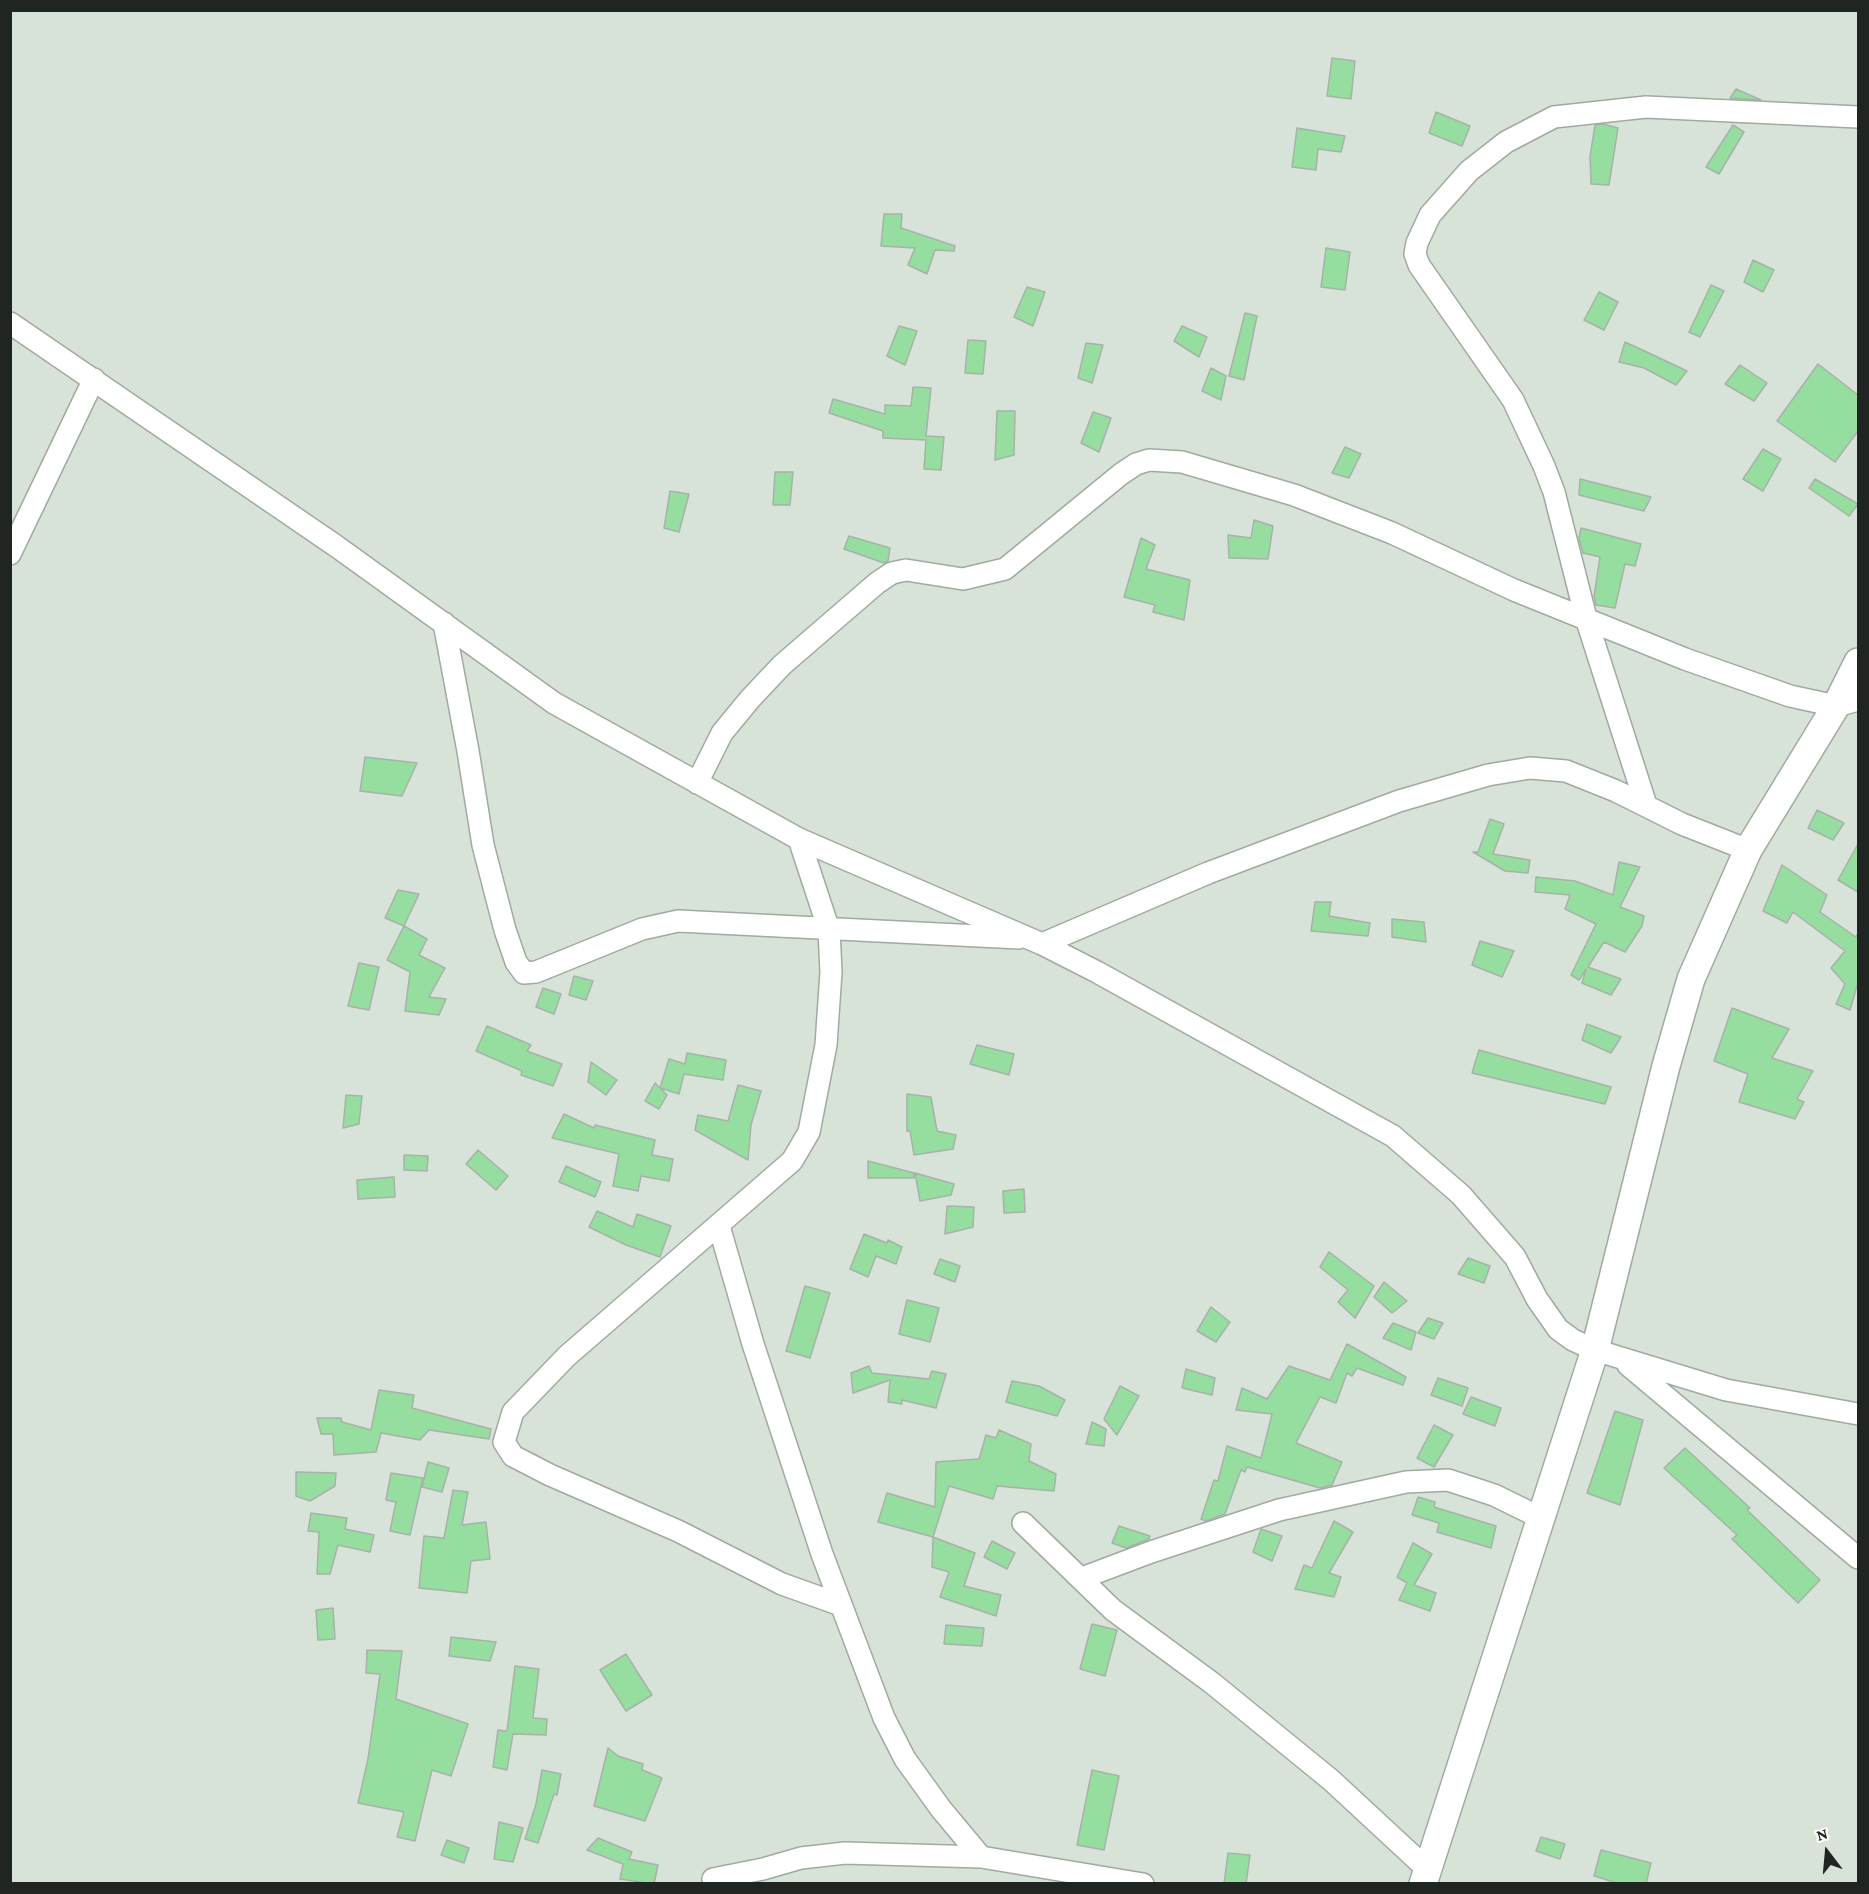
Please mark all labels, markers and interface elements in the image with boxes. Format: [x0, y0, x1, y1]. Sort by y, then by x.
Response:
north arrow [1797, 1822, 1857, 1882]
text: N [1814, 1825, 1829, 1844]

